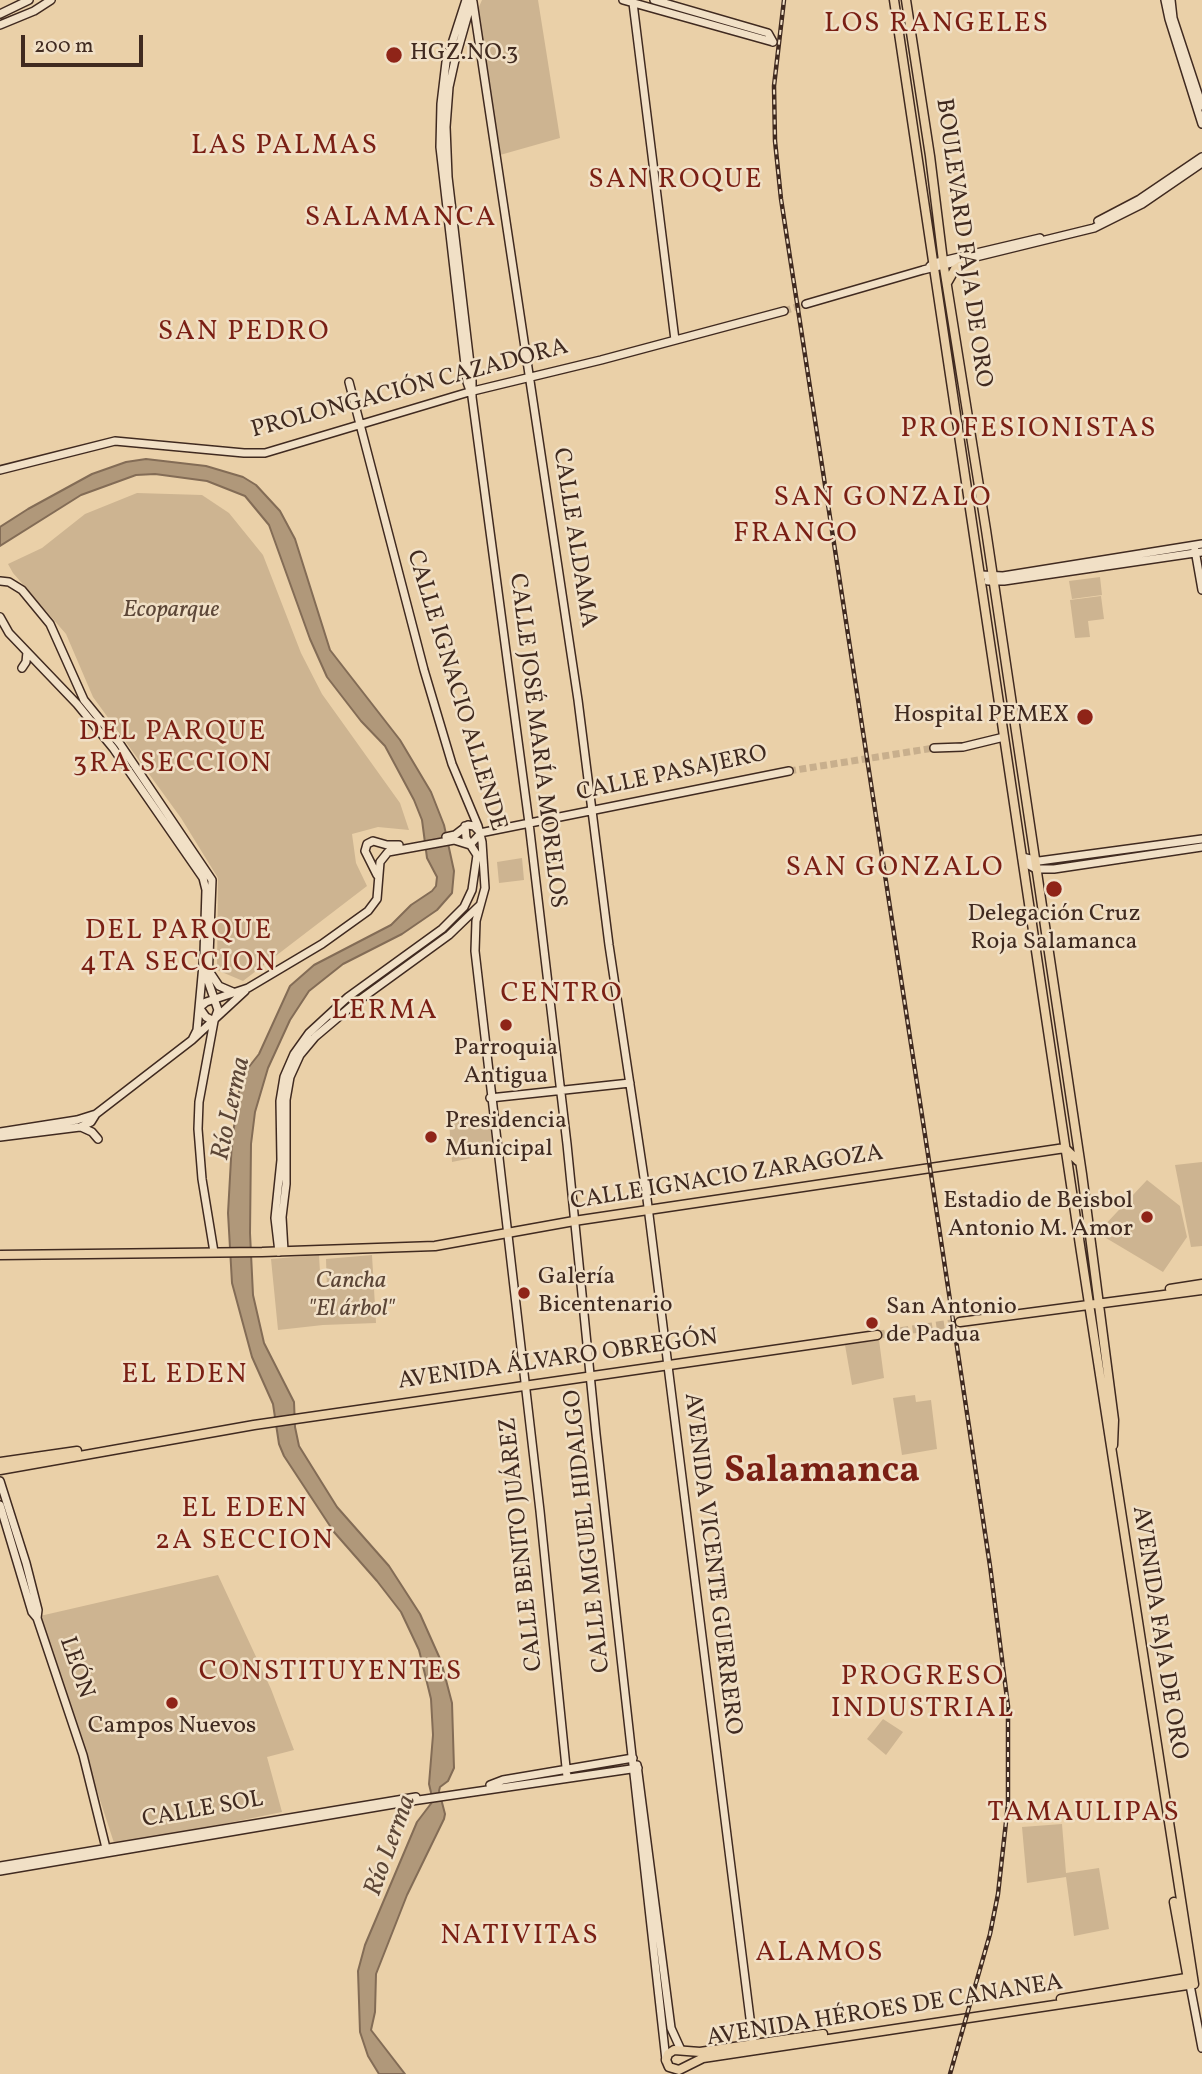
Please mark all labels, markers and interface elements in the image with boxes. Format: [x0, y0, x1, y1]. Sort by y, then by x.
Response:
district label: LOS RANGELES [825, 9, 1049, 43]
scale bar [24, 21, 147, 65]
text: 200 m [34, 32, 94, 61]
place label: HGZ.NO.3 [410, 41, 518, 69]
marker: HGZ.NO.3 [384, 45, 404, 65]
street label: BOULEVARD FAJA DE ORO [927, 97, 997, 389]
district label: LAS PALMAS [192, 131, 378, 165]
district label: SAN ROQUE [589, 165, 763, 199]
district label: SALAMANCA [306, 203, 496, 237]
district label: SAN PEDRO [159, 317, 329, 351]
street label: PROLONGACIÓN CAZADORA [248, 334, 572, 446]
district label: PROFESIONISTAS [902, 414, 1156, 448]
street label: CALLE ALDAMA [545, 446, 601, 630]
district label: SAN GONZALO [775, 483, 991, 517]
district label: FRANCO [734, 519, 858, 553]
street label: CALLE IGNACIO ALLENDE [398, 547, 512, 835]
street label: CALLE JOSÉ MARÍA MORELOS [501, 572, 571, 910]
park label: Ecoparque [123, 598, 219, 626]
place label: Hospital PEMEX [893, 703, 1069, 731]
marker: Hospital PEMEX [1075, 707, 1095, 727]
district label: DEL PARQUE 3RA SECCION [74, 717, 272, 783]
street label: CALLE PASAJERO [574, 741, 770, 809]
district label: SAN GONZALO [787, 853, 1003, 887]
marker: Delegación Cruz Roja Salamanca [1044, 879, 1064, 899]
place label: Delegación Cruz Roja Salamanca [968, 902, 1140, 958]
district label: DEL PARQUE 4TA SECCION [81, 916, 277, 982]
district label: CENTRO [501, 979, 623, 1013]
district label: LERMA [332, 996, 438, 1030]
marker: Parroquia Antigua [498, 1017, 514, 1033]
place label: Parroquia Antigua [454, 1036, 558, 1092]
water label: Río Lerma [207, 1054, 259, 1164]
place label: Presidencia Municipal [445, 1109, 567, 1165]
marker: Presidencia Municipal [423, 1129, 439, 1145]
street label: CALLE IGNACIO ZARAGOZA [568, 1140, 886, 1218]
place label: Estadio de Beisbol Antonio M. Amor [943, 1189, 1133, 1245]
marker: Estadio de Beisbol Antonio M. Amor [1139, 1209, 1155, 1225]
place label: Galería Bicentenario [538, 1265, 672, 1321]
park label: Cancha "El árbol" [308, 1269, 394, 1325]
marker: Galería Bicentenario [516, 1285, 532, 1301]
place label: San Antonio de Padua [886, 1295, 1017, 1351]
marker: San Antonio de Padua [864, 1315, 880, 1331]
street label: AVENIDA ÁLVARO OBREGÓN [396, 1324, 720, 1398]
district label: EL EDEN [122, 1360, 248, 1394]
street label: CALLE MIGUEL HIDALGO [560, 1388, 618, 1674]
street label: AVENIDA VICENTE GUERRERO [676, 1391, 746, 1737]
street label: CALLE BENITO JUÁREZ [495, 1415, 551, 1673]
district label: Salamanca [724, 1451, 920, 1497]
district label: EL EDEN 2A SECCION [156, 1494, 334, 1560]
street label: AVENIDA FAJA DE ORO [1124, 1504, 1192, 1762]
street label: LEÓN [51, 1633, 99, 1703]
district label: CONSTITUYENTES [200, 1657, 462, 1691]
district label: PROGRESO INDUSTRIAL [832, 1662, 1014, 1728]
marker: Campos Nuevos [164, 1695, 180, 1711]
place label: Campos Nuevos [88, 1714, 256, 1742]
street label: CALLE SOL [140, 1786, 266, 1836]
water label: Río Lerma [359, 1791, 425, 1901]
district label: TAMAULIPAS [989, 1798, 1179, 1832]
district label: NATIVITAS [441, 1921, 599, 1955]
district label: ALAMOS [756, 1938, 884, 1972]
street label: AVENIDA HÉROES DE CANANEA [705, 1970, 1065, 2054]

